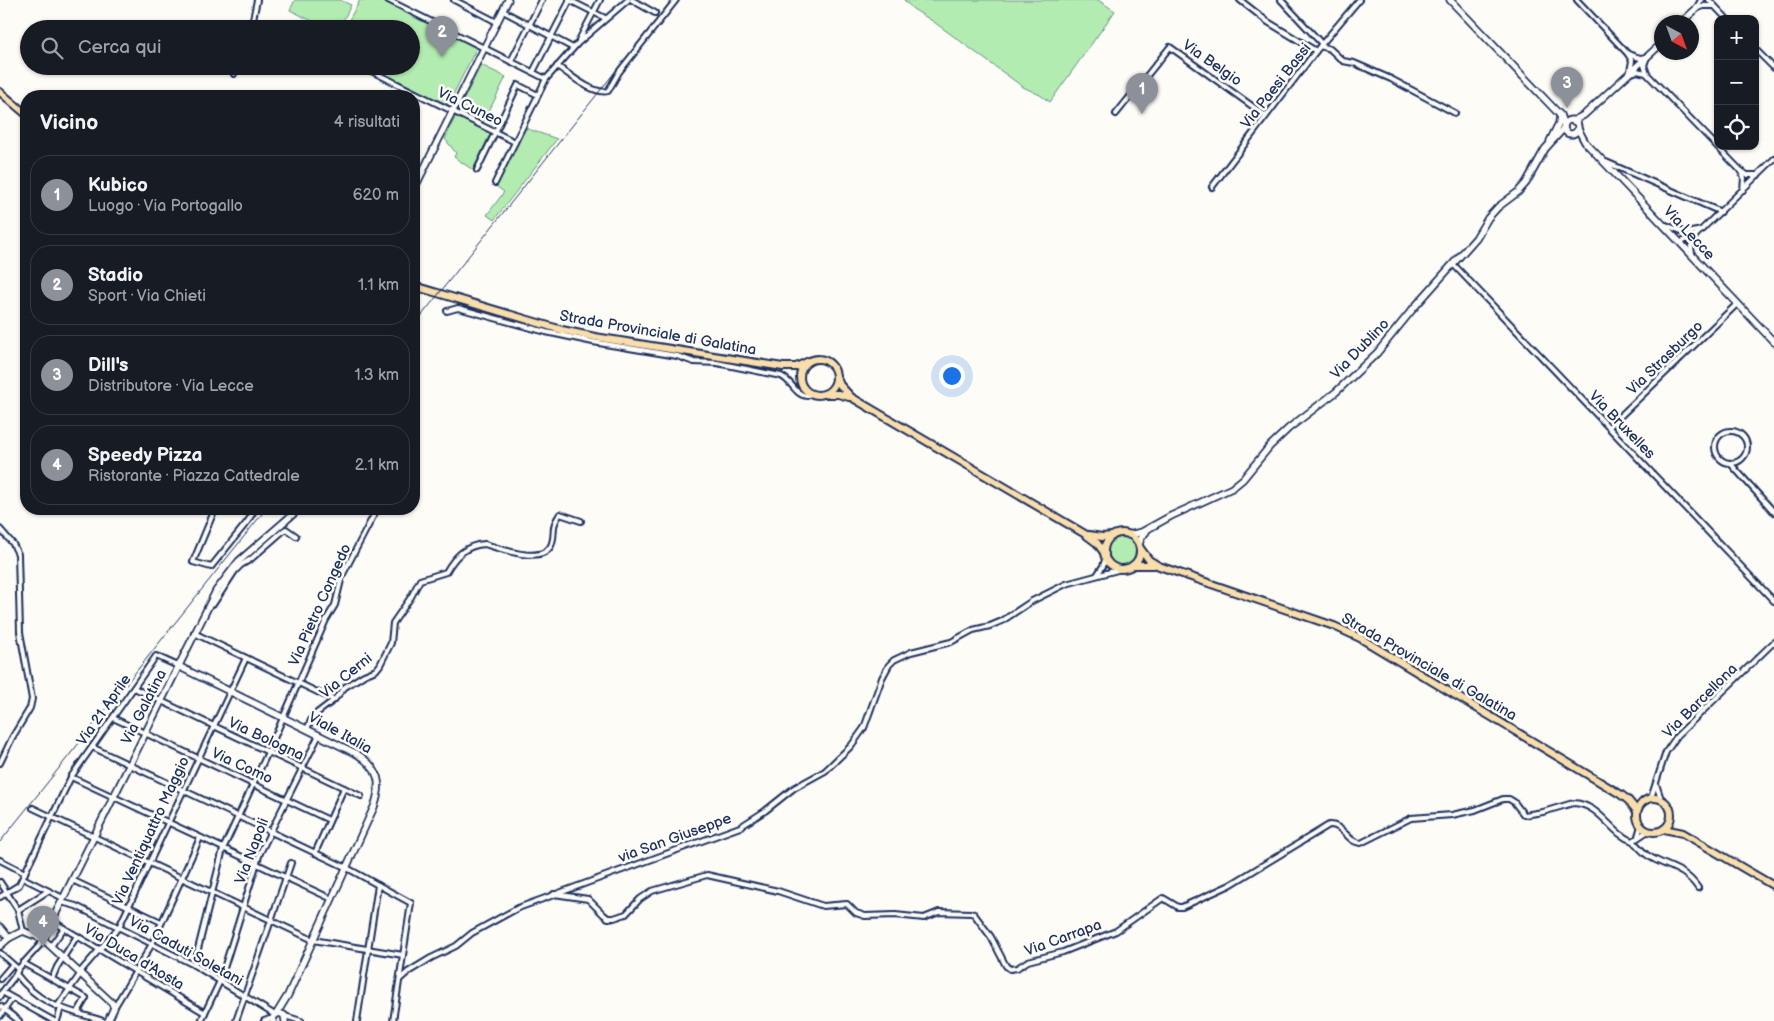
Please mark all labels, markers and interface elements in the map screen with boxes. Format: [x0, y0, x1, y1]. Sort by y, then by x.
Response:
north arrow [1654, 15, 1699, 60]
map controls [1714, 15, 1759, 150]
button: + [1714, 15, 1759, 60]
pin: 2 [426, 16, 458, 57]
search box [20, 20, 420, 75]
icon: search [38, 34, 66, 62]
text: Cerca qui [78, 36, 161, 59]
street label: Via Belgio [1179, 36, 1245, 90]
street label: Via Paesi Bassi [1237, 39, 1315, 133]
button: − [1714, 60, 1759, 105]
pin: 3 [1551, 67, 1583, 108]
pin: 1 [1126, 73, 1158, 114]
street label: Via Cuneo [434, 83, 506, 131]
button: locate [1714, 105, 1759, 150]
text: Vicino [40, 110, 98, 135]
text: 4 risultati [334, 113, 400, 132]
text: Kubico [88, 174, 148, 197]
text: 1 [54, 186, 60, 205]
text: 620 m [353, 186, 399, 205]
text: Luogo · Via Portogallo [88, 197, 243, 216]
street label: Via Lecce [1659, 202, 1719, 264]
text: Stadio [88, 264, 143, 287]
text: 2 [52, 276, 62, 295]
text: 1.1 km [358, 276, 399, 295]
text: Sport · Via Chieti [88, 287, 206, 306]
street label: Strada Provinciale di Galatina [558, 306, 758, 360]
street label: Via Dublino [1326, 315, 1394, 383]
street label: Via Strasburgo [1623, 317, 1707, 399]
text: Dill's [88, 354, 128, 377]
your location [939, 363, 965, 389]
text: 3 [52, 366, 62, 385]
text: 1.3 km [354, 366, 399, 385]
text: Distributore · Via Lecce [88, 377, 254, 396]
street label: Via Bruxelles [1585, 387, 1660, 464]
text: Speedy Pizza [88, 444, 202, 467]
text: 4 [52, 456, 62, 475]
text: 2.1 km [355, 456, 399, 475]
text: Ristorante · Piazza Cattedrale [88, 467, 300, 486]
street label: Via Pietro Congedo [285, 541, 355, 669]
street label: Strada Provinciale di Galatina [1338, 609, 1520, 725]
street label: Via Cerni [316, 649, 376, 703]
street label: Via Barcellona [1659, 660, 1741, 742]
street label: Via Galatina [117, 666, 171, 748]
street label: Via 21 Aprile [72, 671, 136, 749]
street label: Viale Italia [305, 708, 375, 758]
street label: Via Bologna [225, 713, 307, 765]
street label: Via Como [208, 744, 276, 788]
street label: Via Ventiquattro Maggio [108, 754, 194, 908]
street label: via San Giuseppe [615, 809, 734, 868]
street label: Via Napoli [231, 815, 273, 887]
pin: 4 [27, 906, 59, 947]
street label: Via Caduti Soletani [126, 912, 246, 990]
street label: Via Carrapa [1022, 915, 1104, 961]
street label: Via Duca d'Aosta [80, 920, 188, 994]

